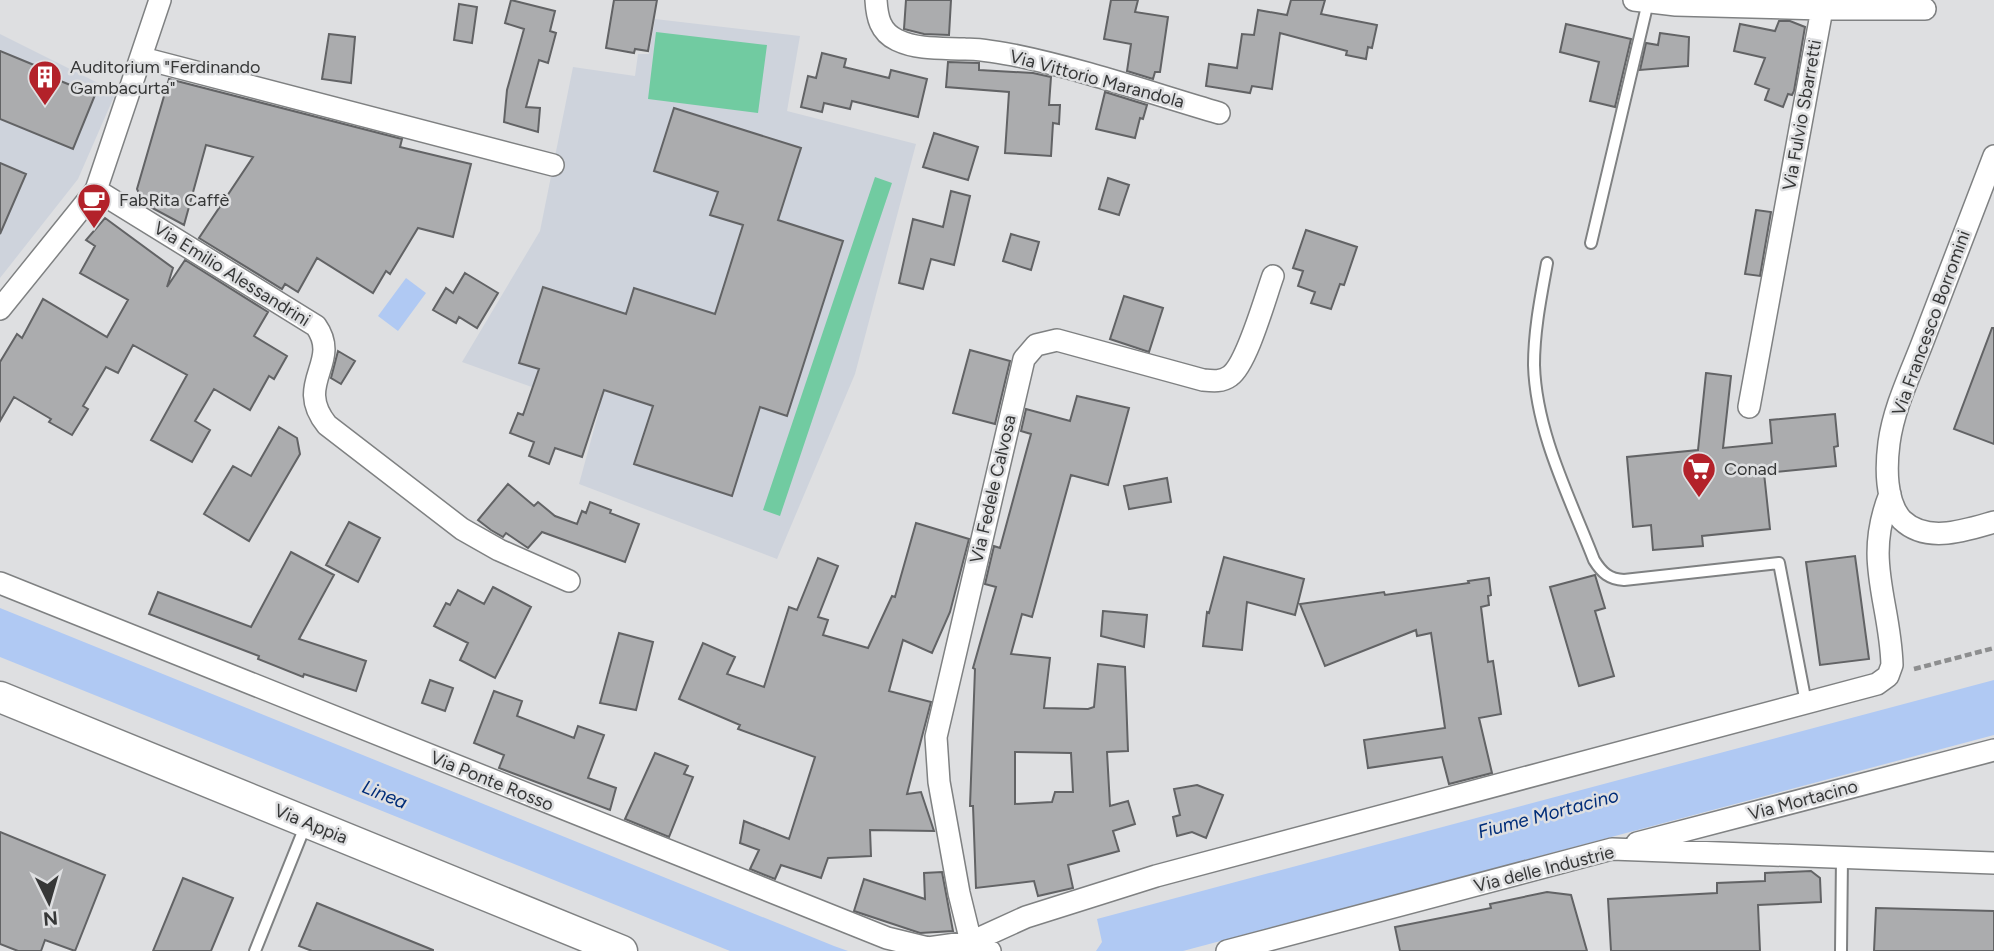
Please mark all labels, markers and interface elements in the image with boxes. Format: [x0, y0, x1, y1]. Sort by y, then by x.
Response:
street label: Via Fulvio Sbarretti [1778, 38, 1826, 192]
street label: Via Vittorio Marandola [1007, 45, 1187, 113]
place label: Auditorium "Ferdinando Gambacurta" [70, 56, 261, 99]
building icon: Auditorium "Ferdinando Gambacurta" [26, 58, 64, 107]
cafe icon: FabRita Caffè [75, 181, 113, 230]
place label: FabRita Caffè [119, 189, 230, 211]
street label: Via Emilio Alessandrini [150, 217, 314, 331]
street label: Via Francesco Borromini [1887, 227, 1975, 419]
street label: Via Fedele Calvosa [965, 413, 1021, 565]
supermarket icon: Conad [1680, 450, 1718, 499]
place label: Conad [1724, 458, 1777, 480]
street label: Via Ponte Rosso [427, 746, 557, 816]
water label: Linea [359, 775, 411, 814]
street label: Via Mortacino [1746, 775, 1860, 825]
water label: Fiume Mortacino [1475, 784, 1621, 843]
street label: Via Appia [271, 799, 351, 849]
street label: Via delle Industrie [1472, 841, 1617, 897]
north arrow [14, 867, 84, 937]
text: N [42, 906, 59, 931]

